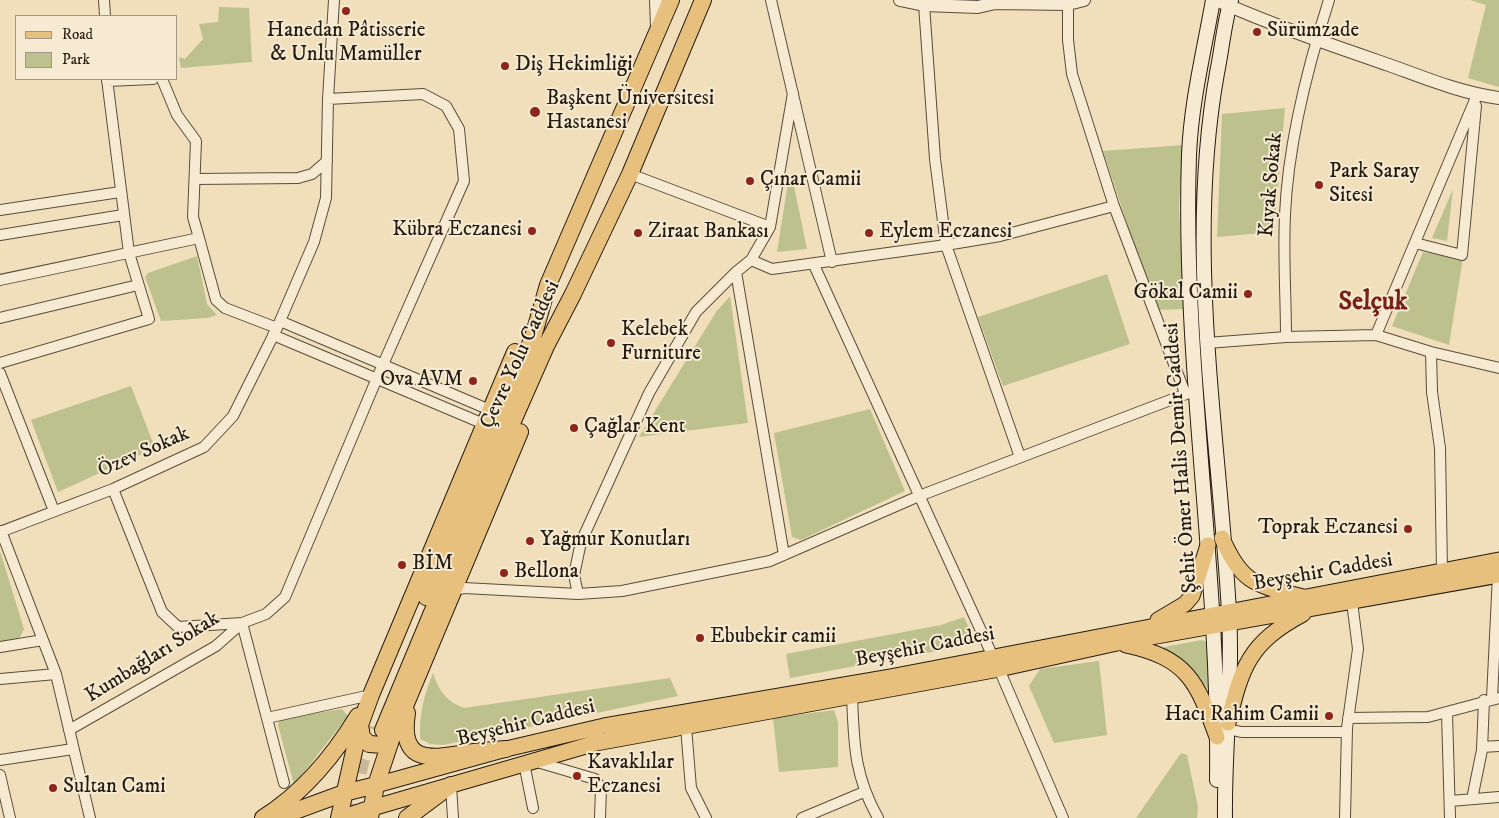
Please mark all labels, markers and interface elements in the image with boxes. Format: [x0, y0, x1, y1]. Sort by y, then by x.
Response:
marker: Hanedan Pâtisserie & Unlu Mamüller [340, 5, 352, 17]
legend [15, 15, 178, 80]
place label: Hanedan Pâtisserie & Unlu Mamüller [267, 19, 425, 69]
place label: Sürümzade [1267, 19, 1359, 45]
text: Road [62, 25, 93, 44]
marker: Sürümzade [1251, 26, 1263, 38]
text: Park [62, 50, 90, 69]
place label: Diş Hekimliği [515, 53, 633, 79]
marker: Diş Hekimliği [499, 60, 511, 72]
place label: Başkent Üniversitesi Hastanesi [546, 87, 714, 137]
marker: Başkent Üniversitesi Hastanesi [528, 105, 542, 119]
street label: Kıyak Sokak [1255, 132, 1289, 238]
place label: Park Saray Sitesi [1329, 160, 1419, 210]
place label: Çınar Camii [760, 168, 861, 194]
marker: Çınar Camii [744, 175, 756, 187]
marker: Park Saray Sitesi [1313, 179, 1325, 191]
place label: Kübra Eczanesi [392, 218, 522, 244]
place label: Ziraat Bankası [648, 220, 769, 246]
place label: Eylem Eczanesi [879, 220, 1012, 246]
marker: Kübra Eczanesi [526, 225, 538, 237]
marker: Ziraat Bankası [632, 227, 644, 239]
marker: Eylem Eczanesi [863, 227, 875, 239]
street label: Çevre Yolu Caddesi [476, 277, 566, 433]
place label: Gökal Camii [1134, 281, 1238, 307]
marker: Gökal Camii [1242, 288, 1254, 300]
district label: Selçuk [1339, 288, 1407, 320]
place label: Kelebek Furniture [621, 318, 701, 368]
street label: Şehit Ömer Halis Demir Caddesi [1160, 322, 1204, 594]
marker: Kelebek Furniture [605, 337, 617, 349]
place label: Ova AVM [380, 368, 463, 394]
marker: Ova AVM [467, 375, 479, 387]
place label: Çağlar Kent [584, 415, 685, 441]
street label: Özev Sokak [94, 422, 194, 484]
marker: Çağlar Kent [568, 422, 580, 434]
place label: Toprak Eczanesi [1258, 516, 1398, 542]
marker: Toprak Eczanesi [1402, 523, 1414, 535]
place label: Yağmur Konutları [540, 528, 690, 554]
marker: Yağmur Konutları [524, 535, 536, 547]
street label: Beyşehir Caddesi [1251, 548, 1395, 598]
place label: BİM [412, 552, 453, 578]
marker: BİM [396, 559, 408, 571]
place label: Bellona [514, 560, 579, 586]
marker: Bellona [498, 567, 510, 579]
street label: Kumbağları Sokak [81, 607, 225, 709]
street label: Beyşehir Caddesi [853, 622, 997, 674]
place label: Ebubekir camii [710, 625, 836, 651]
marker: Ebubekir camii [694, 632, 706, 644]
street label: Beyşehir Caddesi [454, 695, 598, 753]
place label: Hacı Rahim Camii [1164, 703, 1319, 729]
marker: Hacı Rahim Camii [1323, 710, 1335, 722]
place label: Kavaklılar Eczanesi [587, 751, 674, 801]
marker: Kavaklılar Eczanesi [571, 770, 583, 782]
place label: Sultan Cami [63, 775, 166, 801]
marker: Sultan Cami [47, 782, 59, 794]

